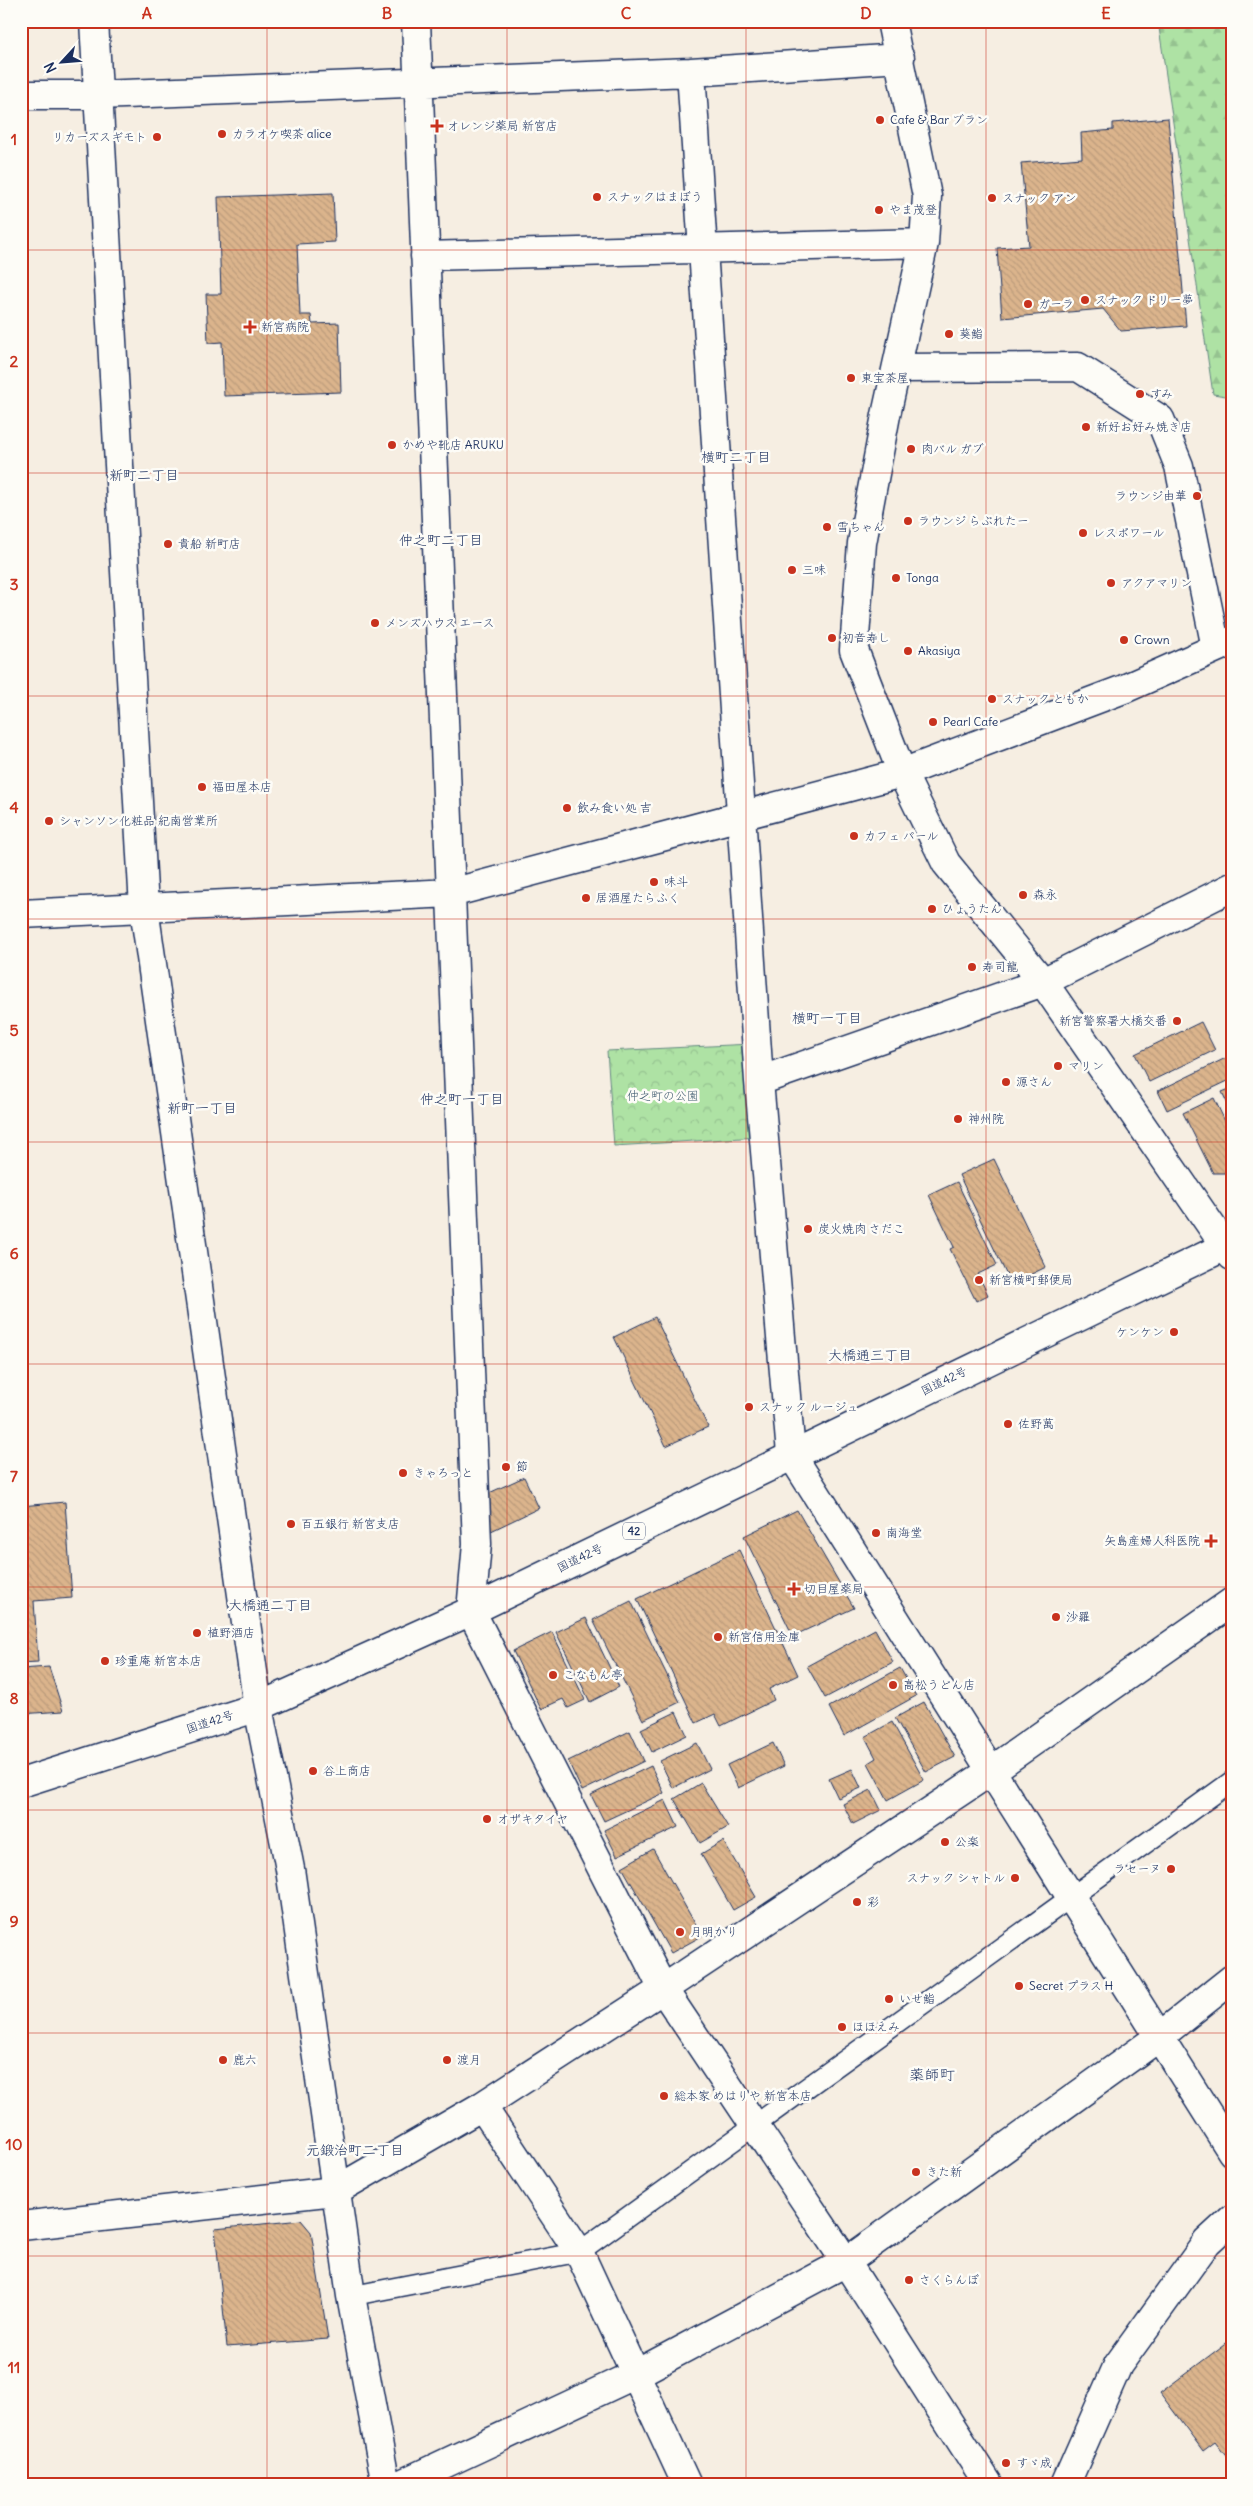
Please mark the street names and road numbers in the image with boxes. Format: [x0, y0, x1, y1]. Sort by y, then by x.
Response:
street label: 国道42号 [918, 1363, 969, 1398]
road number: 42 [623, 1522, 645, 1540]
street label: 国道42号 [554, 1540, 605, 1575]
street label: 国道42号 [184, 1707, 236, 1736]

